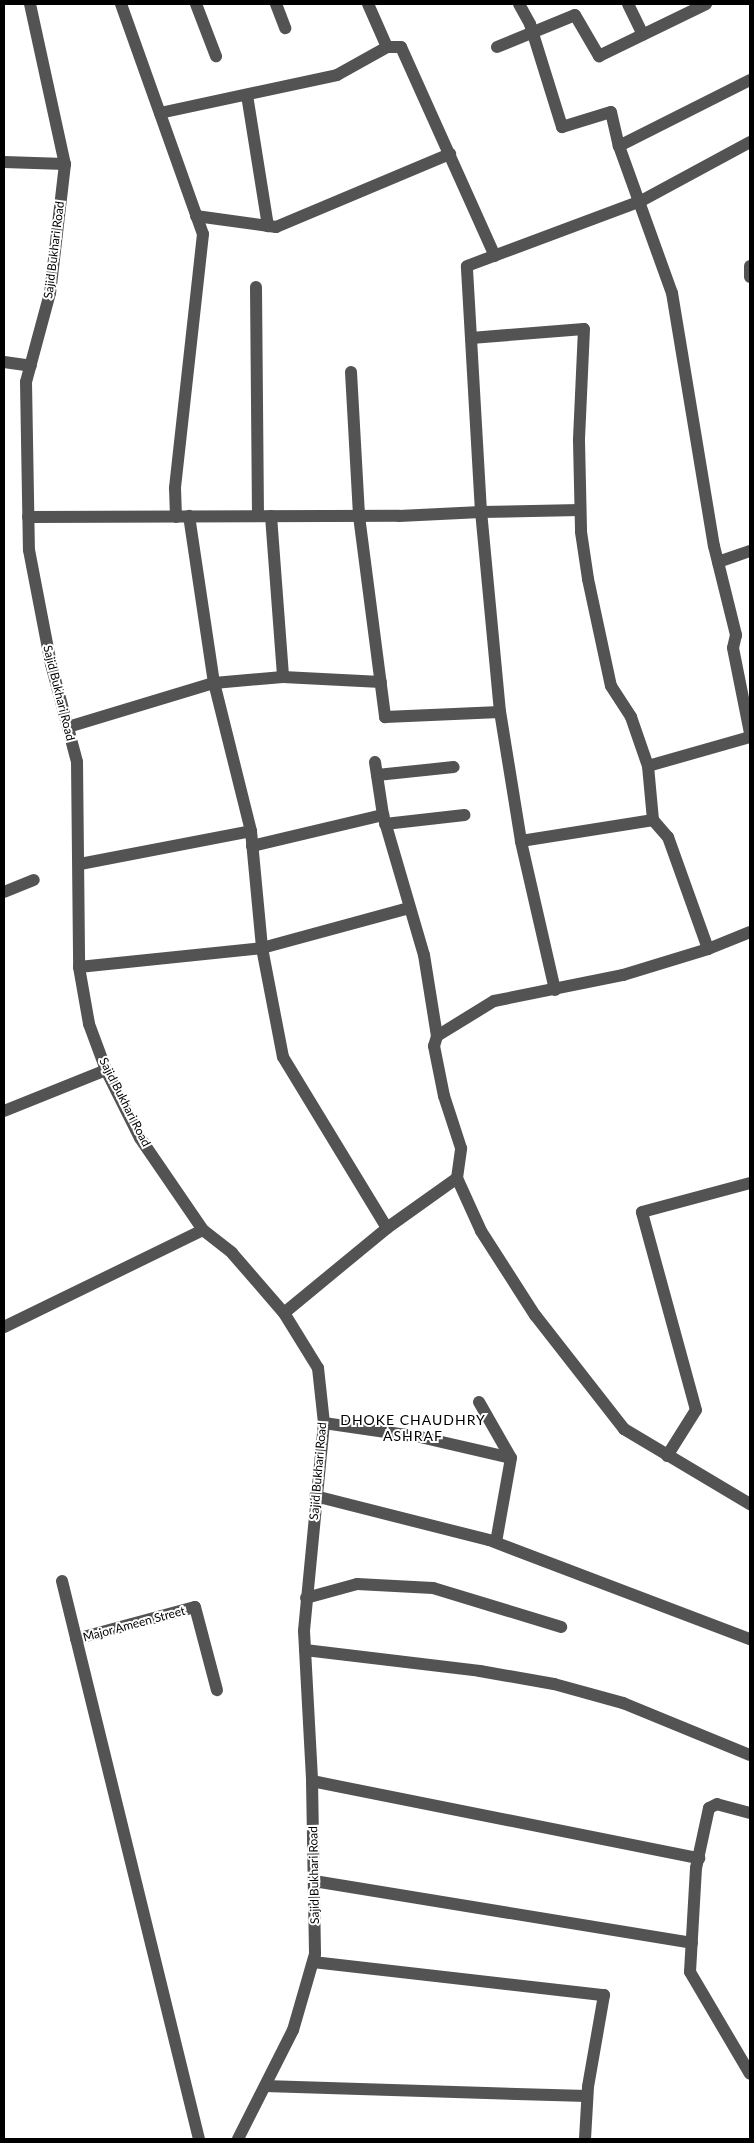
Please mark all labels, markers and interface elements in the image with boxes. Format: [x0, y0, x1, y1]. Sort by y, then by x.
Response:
street label: Sajid Bukhari Road [41, 201, 67, 299]
street label: Sajid Bukhari Road [40, 644, 78, 742]
street label: Sajid Bukhari Road [96, 1055, 154, 1149]
district label: DHOKE CHAUDHRY ASHRAF [338, 1412, 488, 1444]
street label: Sajid Bukhari Road [307, 1422, 329, 1520]
street label: Major Ameen Street [81, 1603, 187, 1645]
street label: Sajid Bukhari Road [306, 1826, 322, 1924]

